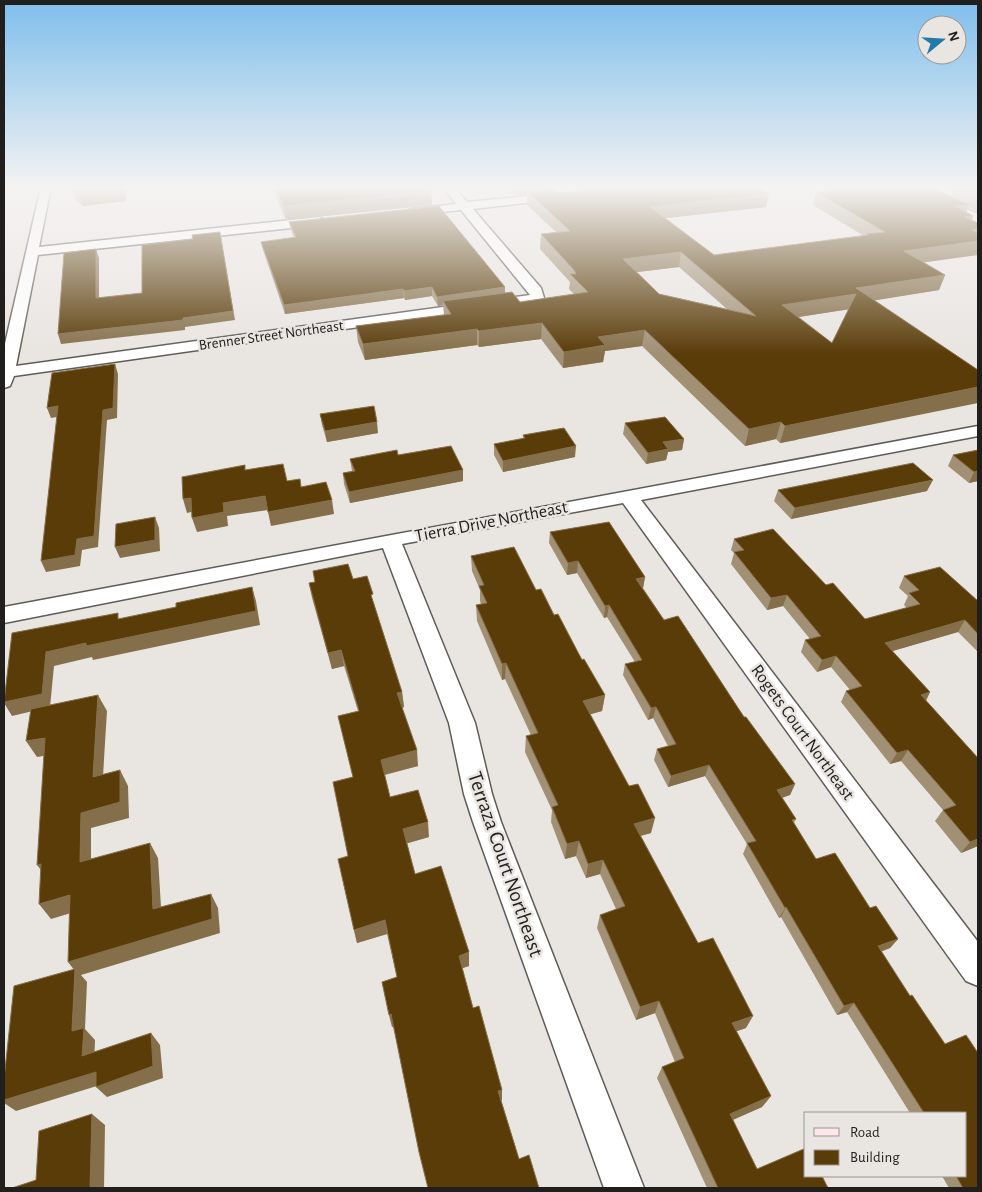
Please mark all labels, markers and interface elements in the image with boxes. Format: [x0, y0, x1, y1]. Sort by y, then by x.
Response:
north arrow [917, 15, 967, 65]
text: N [945, 29, 962, 43]
street label: Brenner Street Northeast [198, 318, 344, 353]
street label: Tierra Drive Northeast [413, 498, 569, 546]
street label: Rogets Court Northeast [747, 662, 857, 804]
street label: Terraza Court Northeast [464, 769, 547, 960]
legend [804, 1112, 967, 1177]
text: Road [850, 1125, 880, 1140]
text: Building [850, 1150, 900, 1165]

